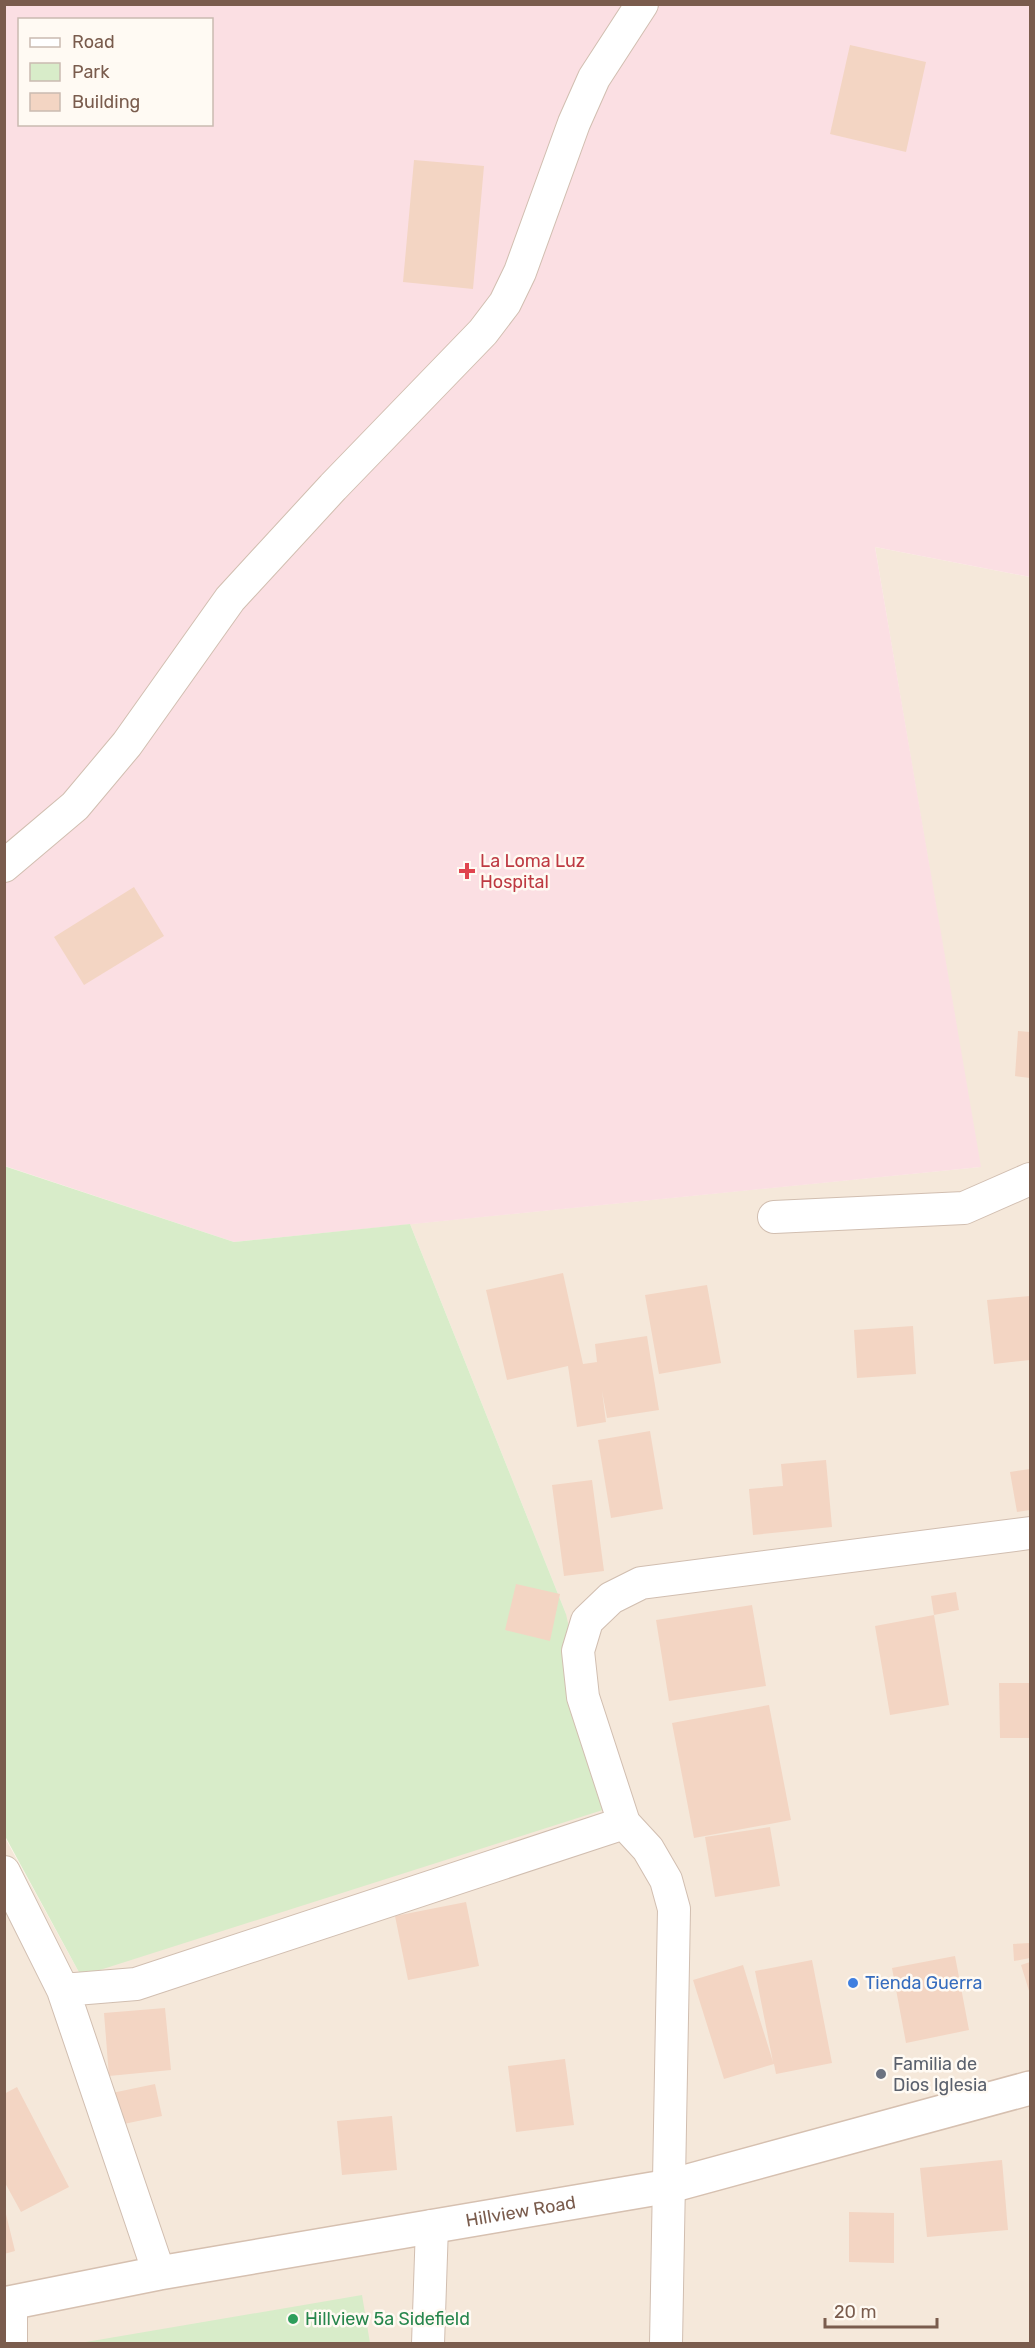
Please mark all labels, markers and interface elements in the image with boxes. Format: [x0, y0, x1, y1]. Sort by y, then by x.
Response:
legend [18, 18, 213, 126]
text: Road [72, 31, 115, 53]
text: Park [72, 61, 110, 83]
text: Building [72, 91, 140, 113]
place label: La Loma Luz Hospital [480, 850, 585, 893]
marker: La Loma Luz Hospital [458, 862, 476, 880]
place label: Tienda Guerra [865, 1972, 982, 1994]
marker: Tienda Guerra [846, 1976, 860, 1990]
place label: Familia de Dios Iglesia [893, 2053, 987, 2096]
marker: Familia de Dios Iglesia [874, 2067, 888, 2081]
street label: Hillview Road [464, 2191, 577, 2232]
scale bar [825, 2291, 938, 2329]
text: 20 m [834, 2301, 876, 2323]
place label: Hillview 5a Sidefield [305, 2308, 470, 2330]
marker: Hillview 5a Sidefield [286, 2312, 300, 2326]

